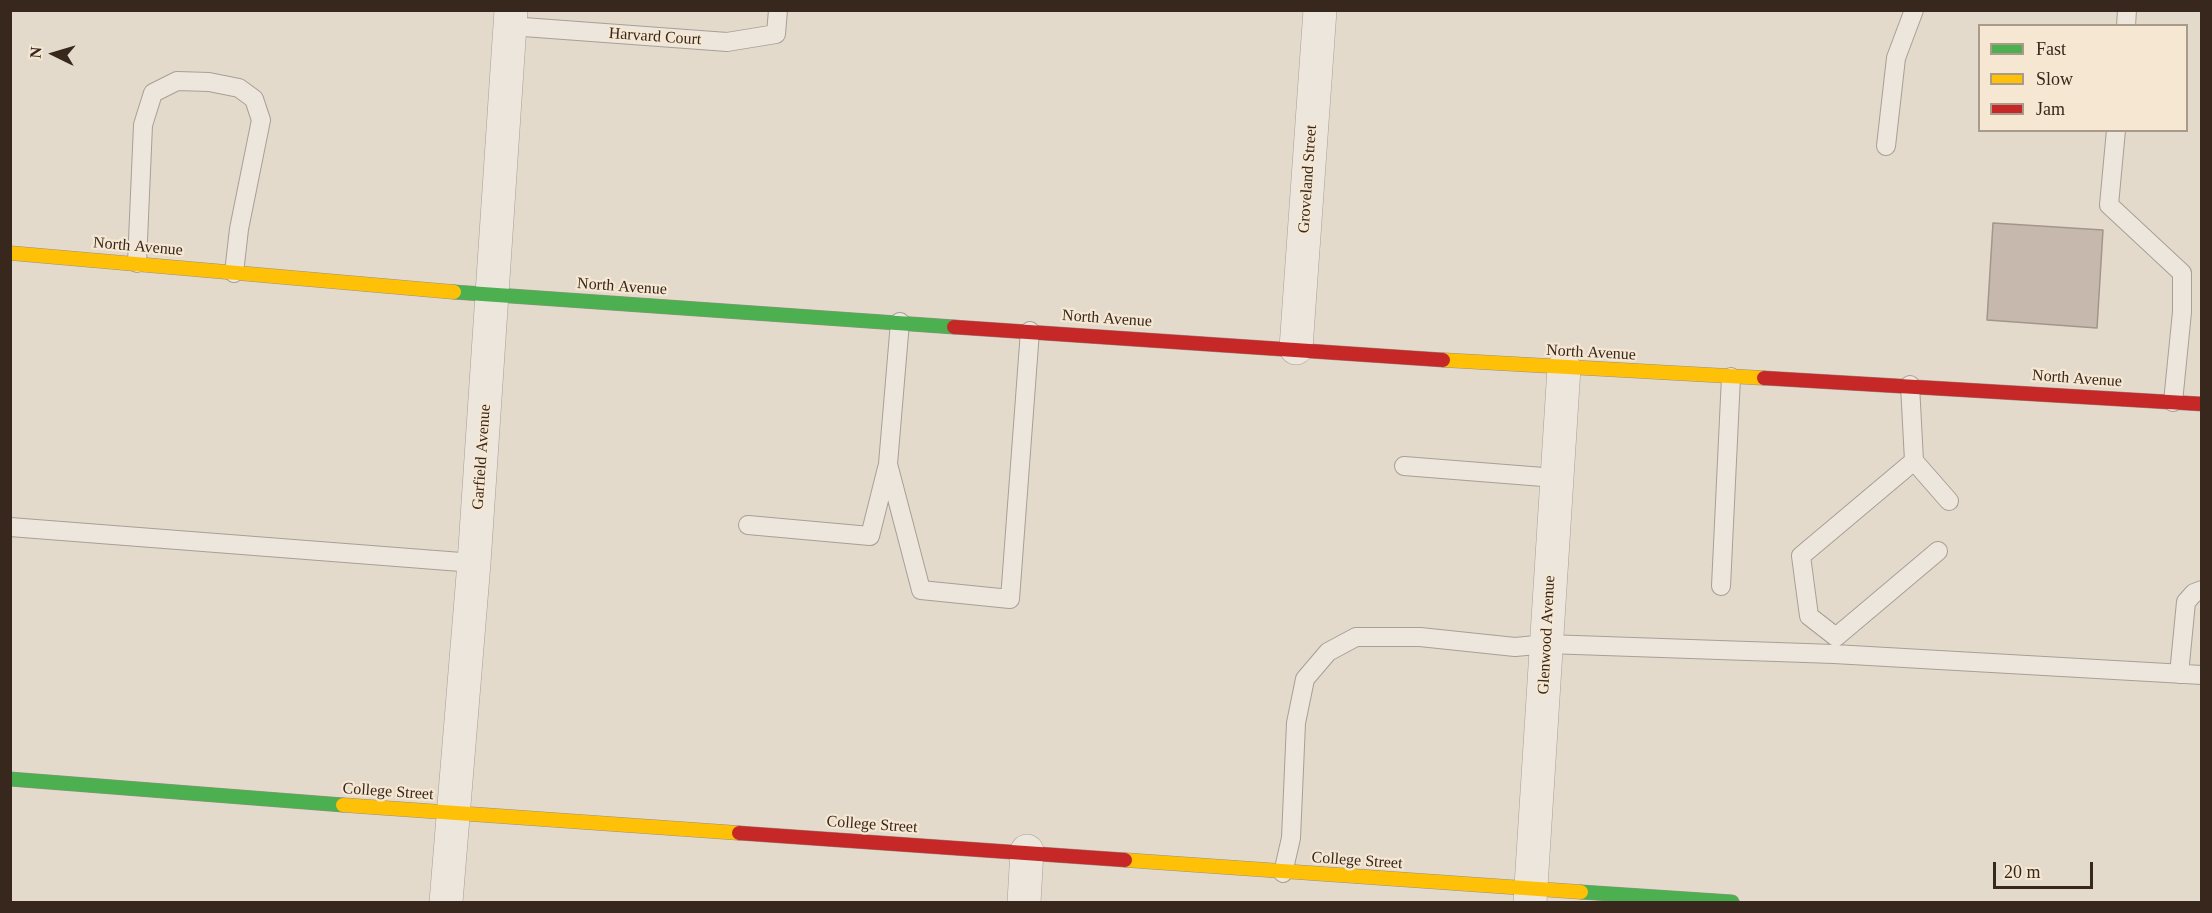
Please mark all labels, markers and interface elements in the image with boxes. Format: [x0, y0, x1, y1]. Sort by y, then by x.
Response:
north arrow [24, 24, 84, 84]
street label: Harvard Court [608, 24, 702, 50]
legend [1978, 24, 2188, 132]
text: Fast [2036, 39, 2066, 59]
text: N [27, 46, 45, 59]
text: Slow [2036, 69, 2073, 89]
text: Jam [2036, 99, 2065, 119]
street label: Groveland Street [1295, 124, 1321, 234]
street label: North Avenue [92, 234, 184, 260]
street label: North Avenue [576, 274, 668, 300]
street label: North Avenue [1061, 306, 1153, 332]
street label: North Avenue [1546, 341, 1636, 365]
street label: North Avenue [2031, 366, 2123, 392]
street label: Garfield Avenue [469, 404, 495, 510]
street label: Glenwood Avenue [1534, 575, 1560, 695]
street label: College Street [342, 779, 434, 805]
street label: College Street [826, 812, 918, 838]
street label: College Street [1311, 848, 1403, 874]
scale bar [1996, 850, 2096, 888]
text: 20 m [2004, 862, 2041, 882]

